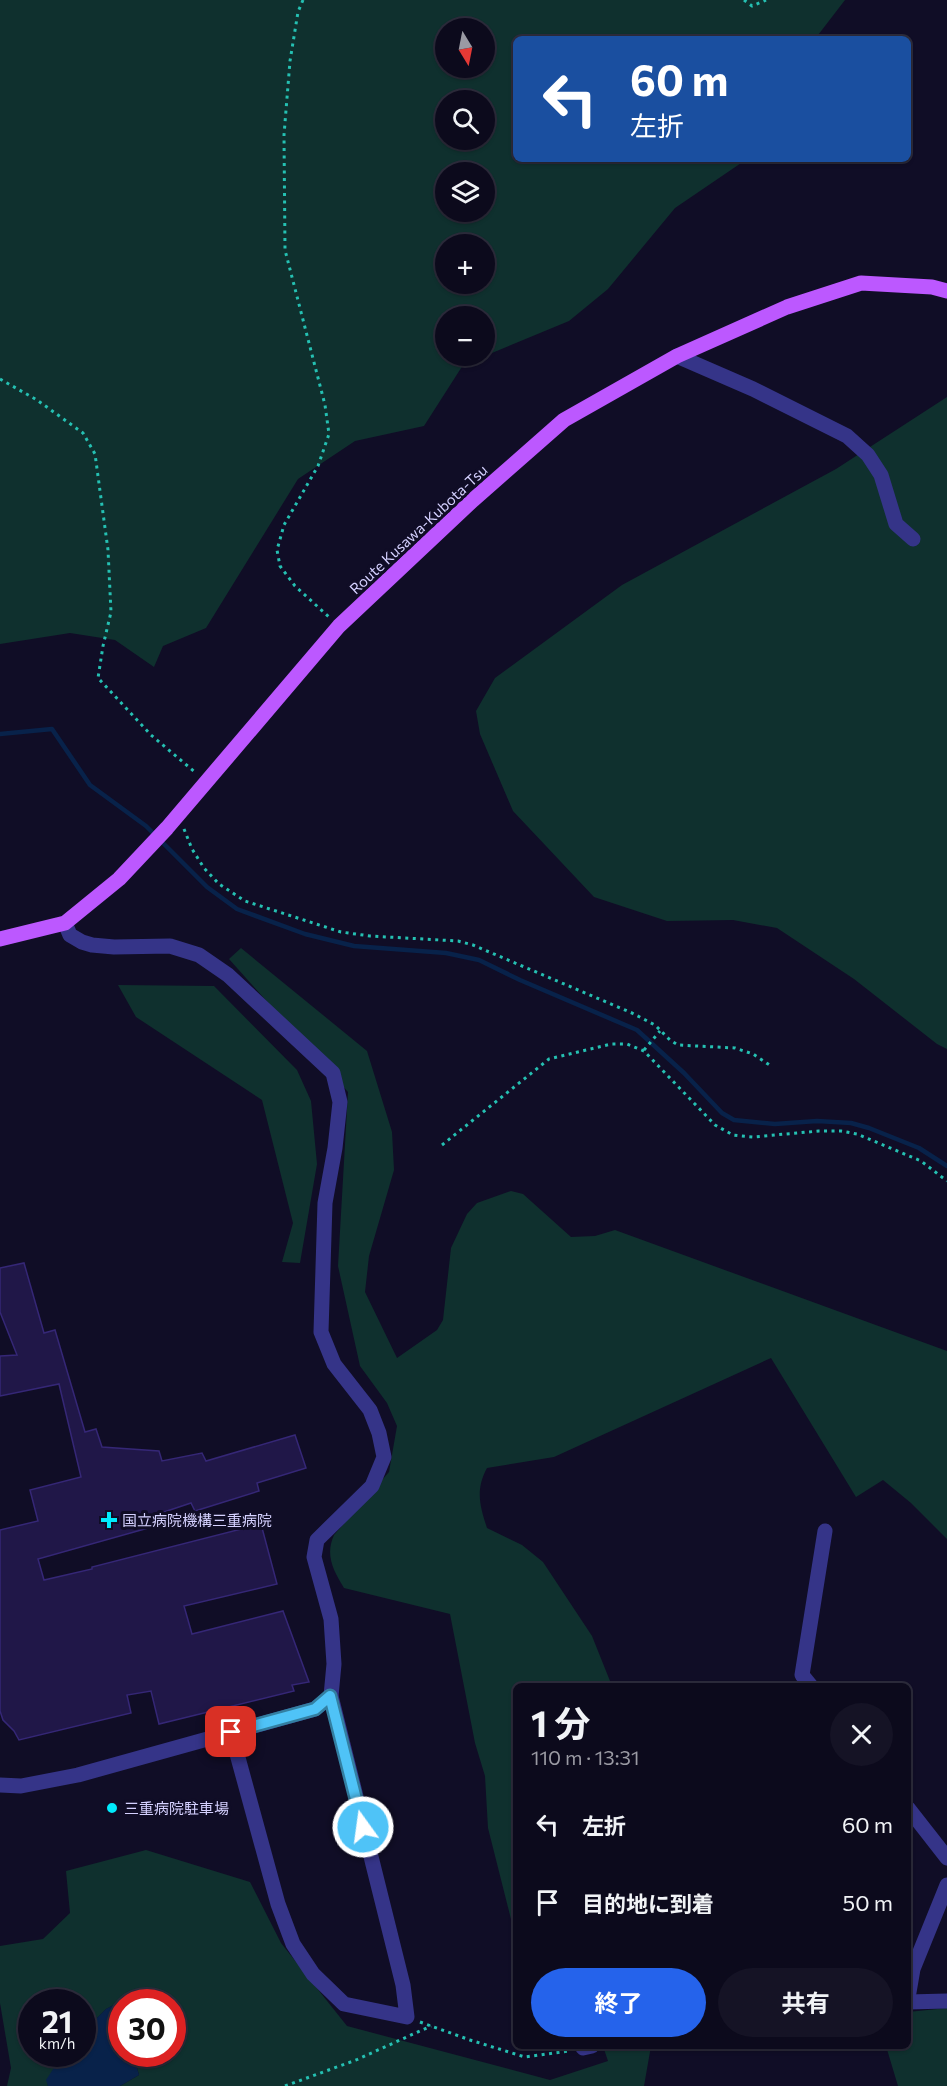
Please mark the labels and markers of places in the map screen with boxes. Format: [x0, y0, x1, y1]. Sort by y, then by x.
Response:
marker: 国立病院機構三重病院 [100, 1511, 118, 1529]
place label: 国立病院機構三重病院 [122, 1511, 272, 1529]
pin [205, 1706, 256, 1757]
place label: 三重病院駐車場 [124, 1799, 229, 1817]
marker: 三重病院駐車場 [105, 1801, 119, 1815]

